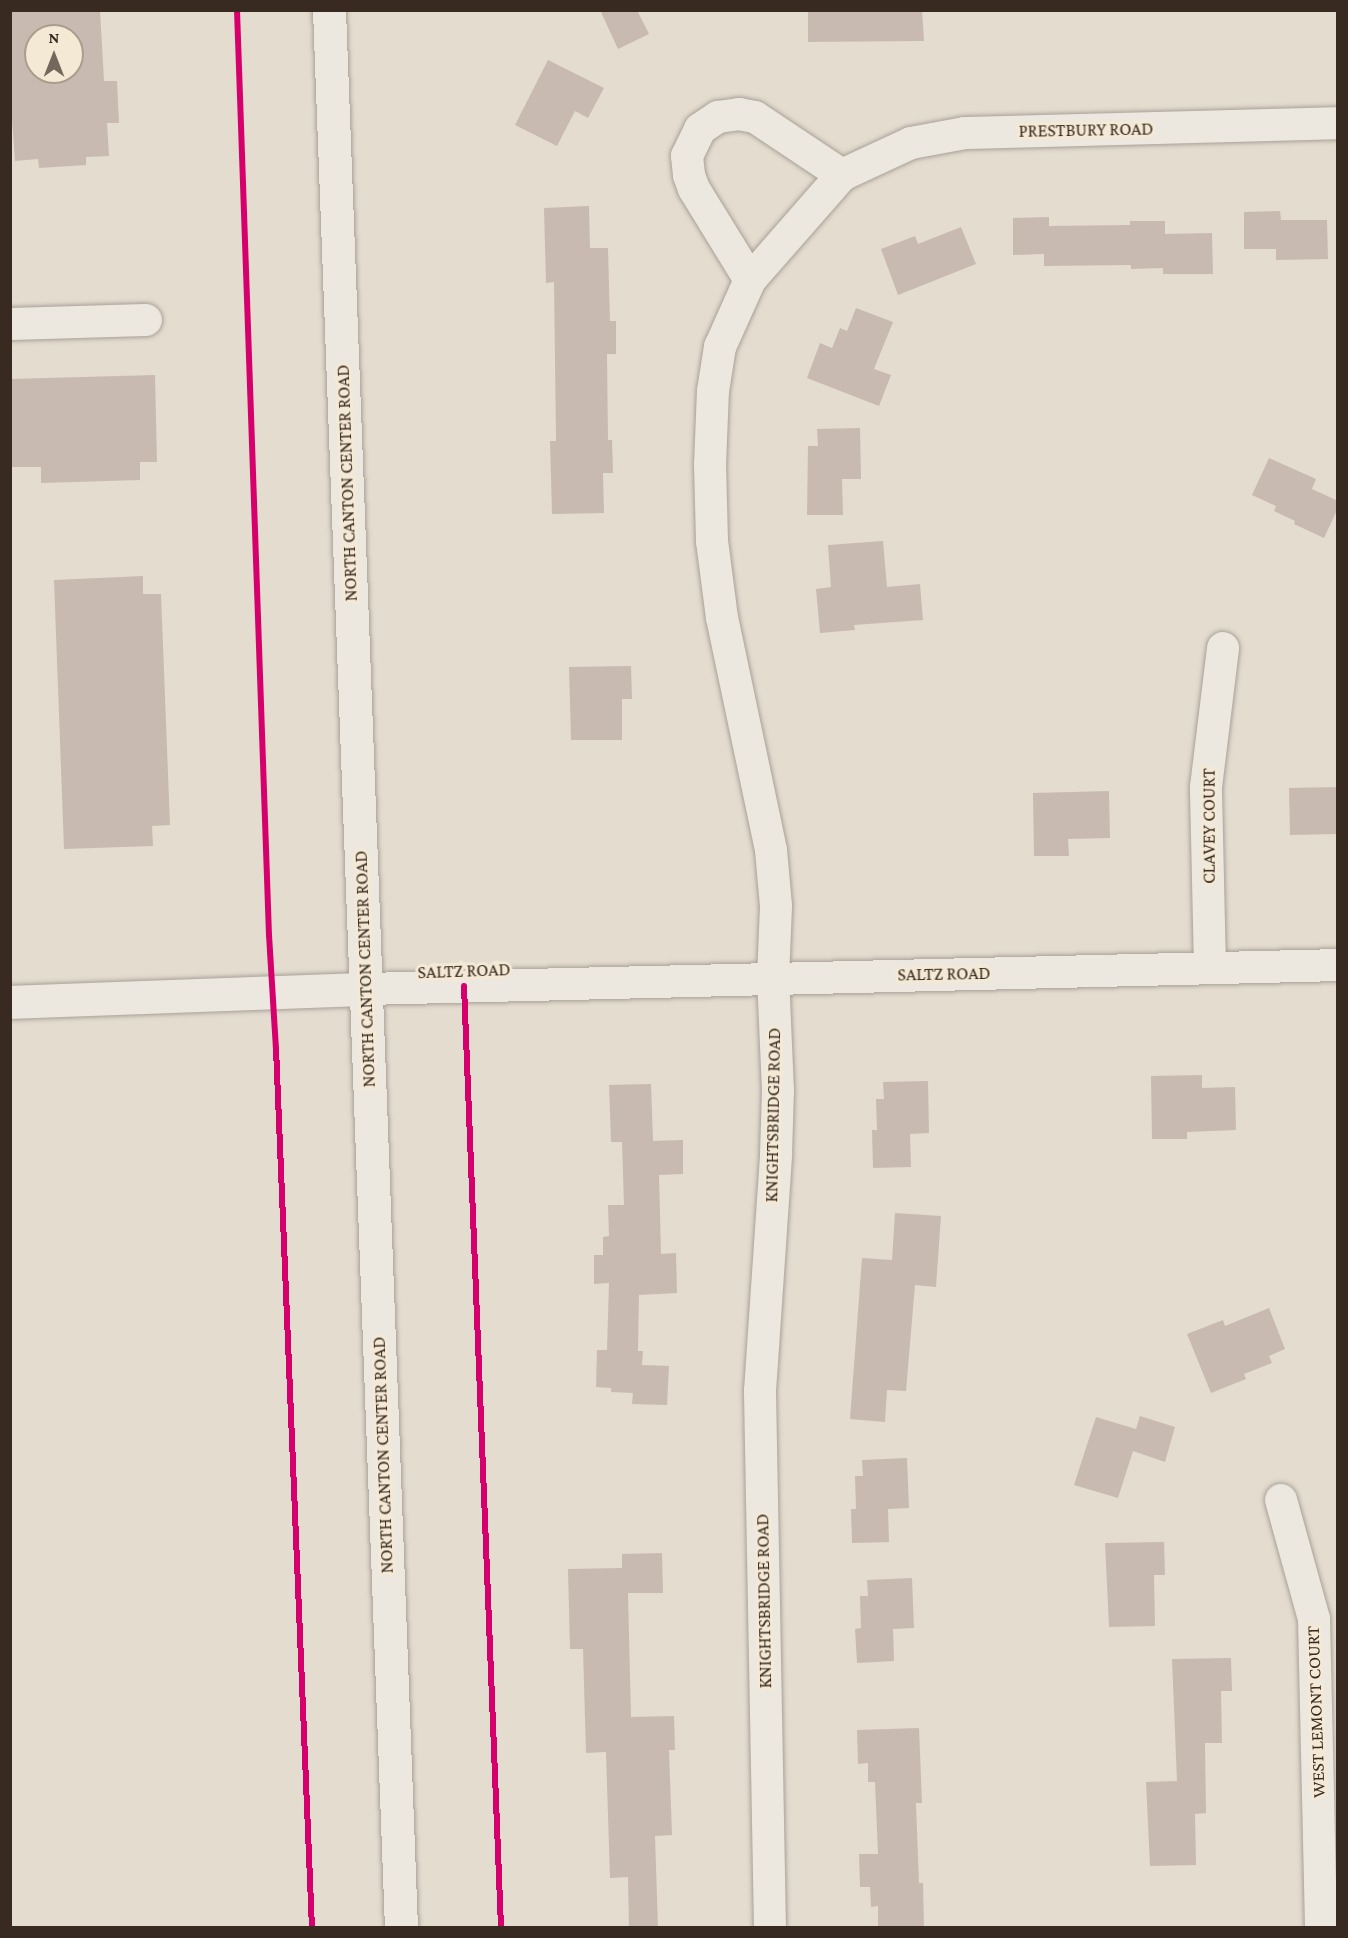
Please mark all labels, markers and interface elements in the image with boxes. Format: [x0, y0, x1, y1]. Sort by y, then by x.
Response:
north arrow [24, 24, 84, 84]
text: N [49, 29, 59, 46]
street label: PRESTBURY ROAD [1018, 118, 1154, 142]
street label: NORTH CANTON CENTER ROAD [332, 364, 362, 602]
street label: CLAVEY COURT [1198, 768, 1220, 884]
street label: NORTH CANTON CENTER ROAD [350, 850, 380, 1088]
street label: SALTZ ROAD [417, 959, 511, 983]
street label: SALTZ ROAD [897, 962, 991, 986]
street label: KNIGHTSBRIDGE ROAD [761, 1027, 785, 1203]
street label: NORTH CANTON CENTER ROAD [368, 1336, 398, 1574]
street label: KNIGHTSBRIDGE ROAD [752, 1513, 776, 1689]
street label: WEST LEMONT COURT [1302, 1626, 1330, 1798]

